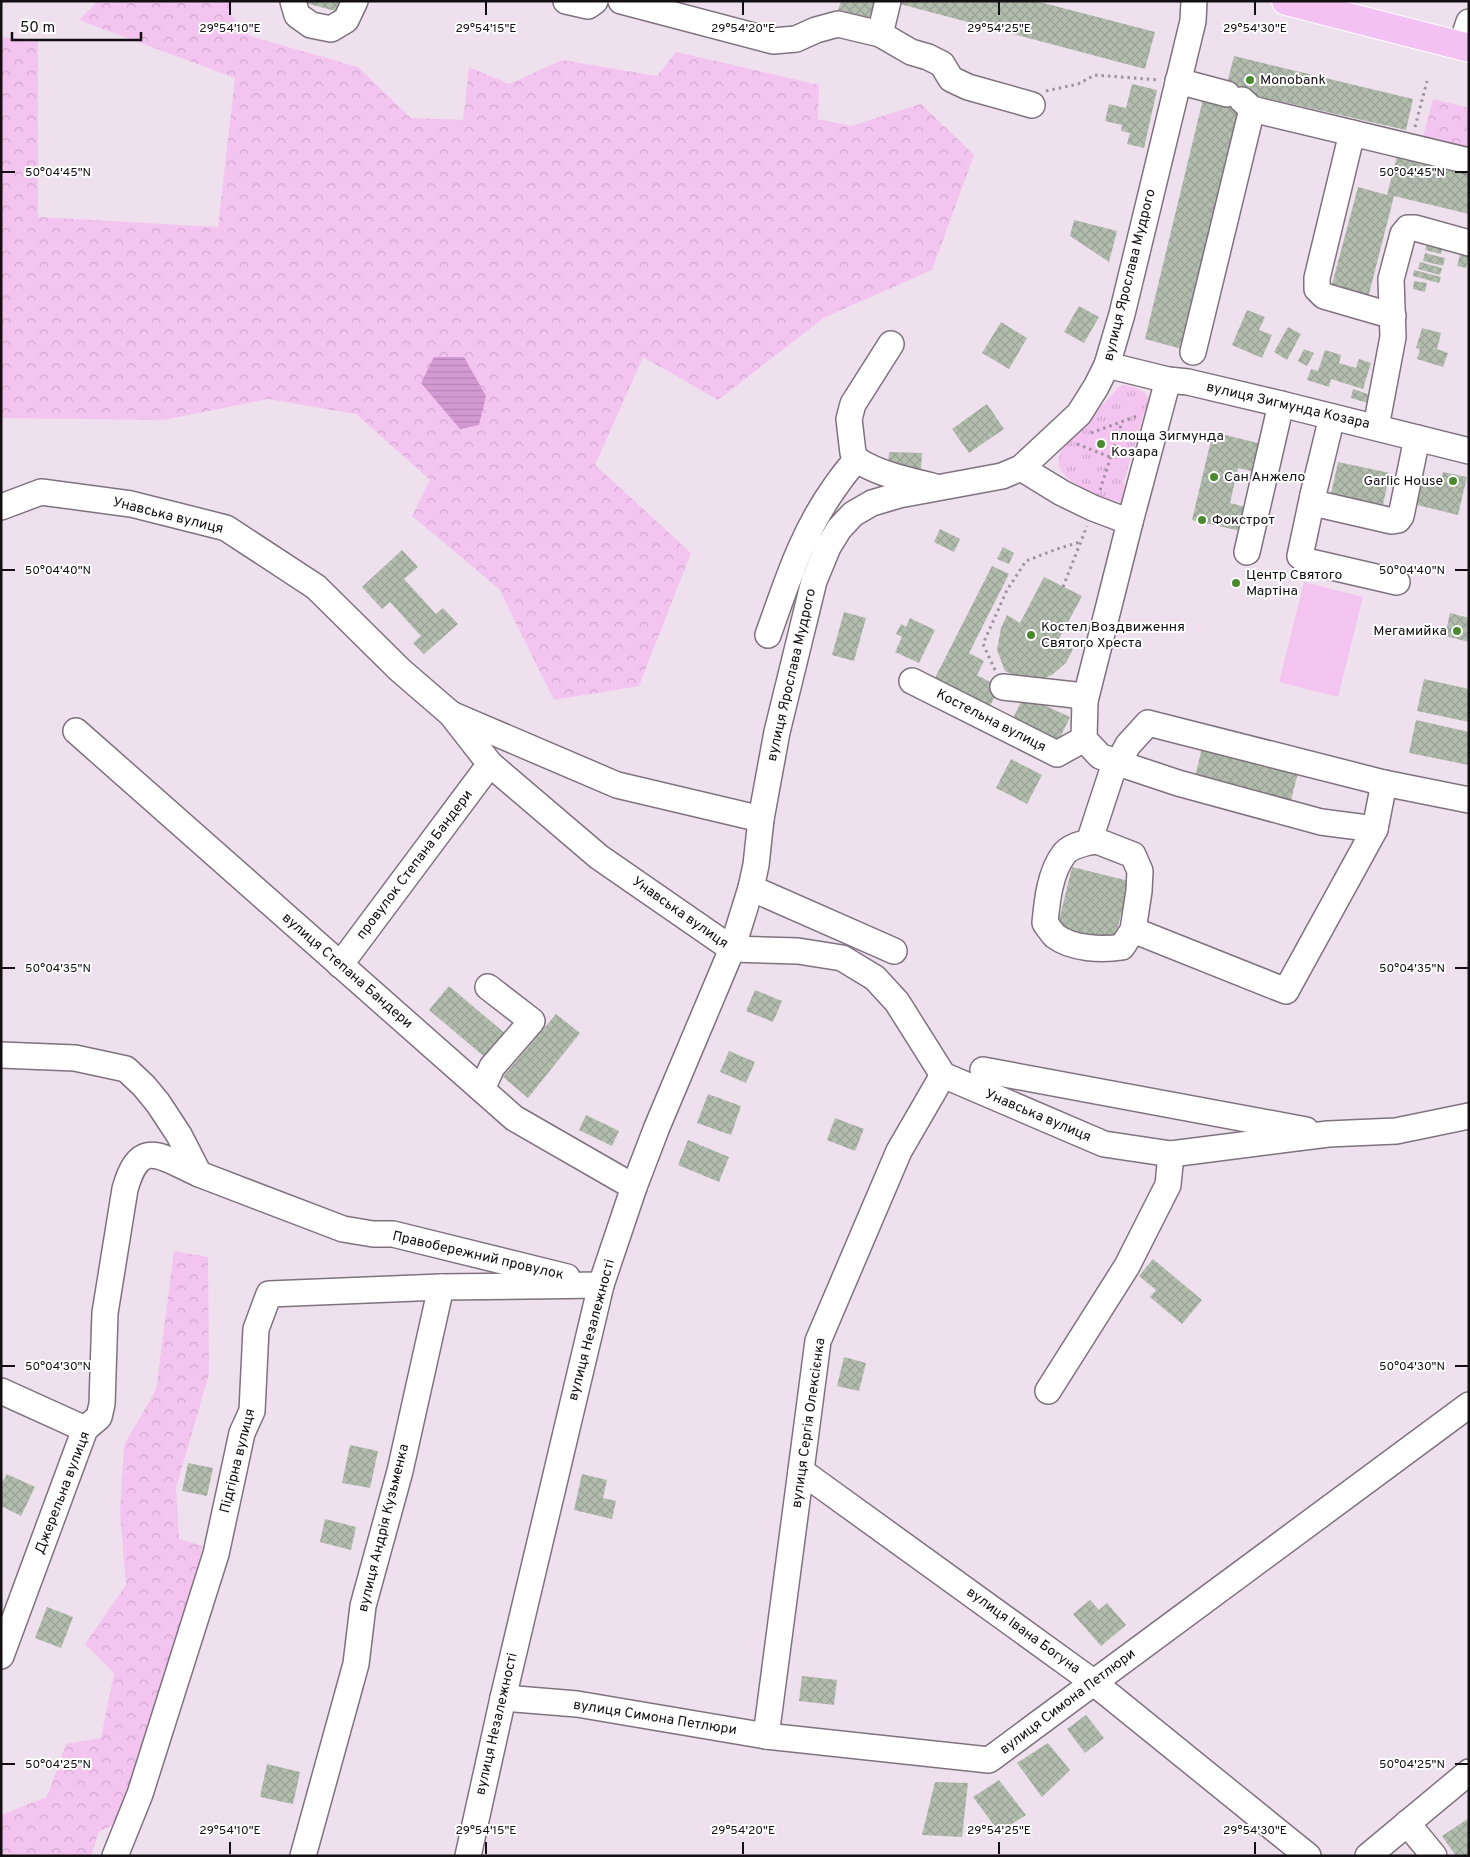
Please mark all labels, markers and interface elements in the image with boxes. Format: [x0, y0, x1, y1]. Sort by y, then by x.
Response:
scale bar [12, 10, 141, 42]
text: 50 m [20, 19, 55, 38]
text: 29°54'10"E [199, 21, 261, 37]
text: 29°54'15"E [455, 21, 517, 37]
text: 29°54'20"E [711, 21, 775, 37]
text: 29°54'25"E [967, 21, 1031, 37]
text: 29°54'30"E [1223, 21, 1287, 37]
place label: Monobank [1260, 72, 1326, 89]
marker: Monobank [1244, 74, 1256, 86]
text: 50°04'45"N [25, 165, 91, 181]
text: 50°04'45"N [1379, 165, 1445, 181]
street label: вулиця Ярослава Мудрого [1100, 187, 1160, 363]
street label: вулиця Зигмунда Козара [1205, 379, 1371, 433]
place label: площа Зигмунда Козара [1111, 428, 1224, 461]
marker: площа Зигмунда Козара [1095, 438, 1107, 450]
place label: Сан Анжело [1224, 469, 1305, 486]
marker: Сан Анжело [1208, 471, 1220, 483]
place label: Garlic House [1363, 473, 1443, 490]
marker: Garlic House [1447, 475, 1459, 487]
street label: Унавська вулиця [111, 494, 225, 538]
place label: Фокстрот [1212, 512, 1275, 529]
marker: Фокстрот [1196, 514, 1208, 526]
text: 50°04'40"N [25, 563, 91, 579]
text: 50°04'40"N [1379, 563, 1445, 579]
place label: Центр Святого Мартіна [1246, 567, 1343, 600]
marker: Центр Святого Мартіна [1230, 577, 1242, 589]
street label: вулиця Ярослава Мудрого [764, 587, 820, 763]
place label: Костел Воздвиження Святого Хреста [1041, 619, 1185, 652]
place label: Мегамийка [1373, 623, 1447, 640]
marker: Мегамийка [1451, 625, 1463, 637]
marker: Костел Воздвиження Святого Хреста [1025, 629, 1037, 641]
street label: Костельна вулиця [933, 686, 1049, 756]
street label: провулок Степана Бандери [353, 787, 477, 943]
street label: Унавська вулиця [629, 873, 731, 953]
street label: вулиця Степана Бандери [278, 910, 416, 1032]
text: 50°04'35"N [25, 961, 91, 977]
text: 50°04'35"N [1379, 961, 1445, 977]
street label: Унавська вулиця [982, 1086, 1094, 1146]
street label: Правобережний провулок [391, 1228, 565, 1284]
street label: вулиця Незалежності [565, 1258, 619, 1402]
street label: вулиця Сергія Олексієнка [789, 1337, 829, 1509]
text: 50°04'30"N [25, 1359, 91, 1375]
text: 50°04'30"N [1379, 1359, 1445, 1375]
street label: Підгірна вулиця [217, 1407, 259, 1515]
street label: Джерельна вулиця [32, 1429, 94, 1557]
street label: вулиця Андрія Кузьменка [355, 1442, 413, 1614]
street label: вулиця Івана Богуна [963, 1584, 1083, 1678]
street label: вулиця Симона Петлюри [997, 1645, 1139, 1759]
street label: вулиця Незалежності [472, 1651, 522, 1797]
street label: вулиця Симона Петлюри [572, 1697, 738, 1739]
text: 50°04'25"N [25, 1757, 91, 1773]
text: 50°04'25"N [1379, 1757, 1445, 1773]
text: 29°54'10"E [199, 1823, 261, 1839]
text: 29°54'15"E [455, 1823, 517, 1839]
text: 29°54'20"E [711, 1823, 775, 1839]
text: 29°54'25"E [967, 1823, 1031, 1839]
text: 29°54'30"E [1223, 1823, 1287, 1839]

